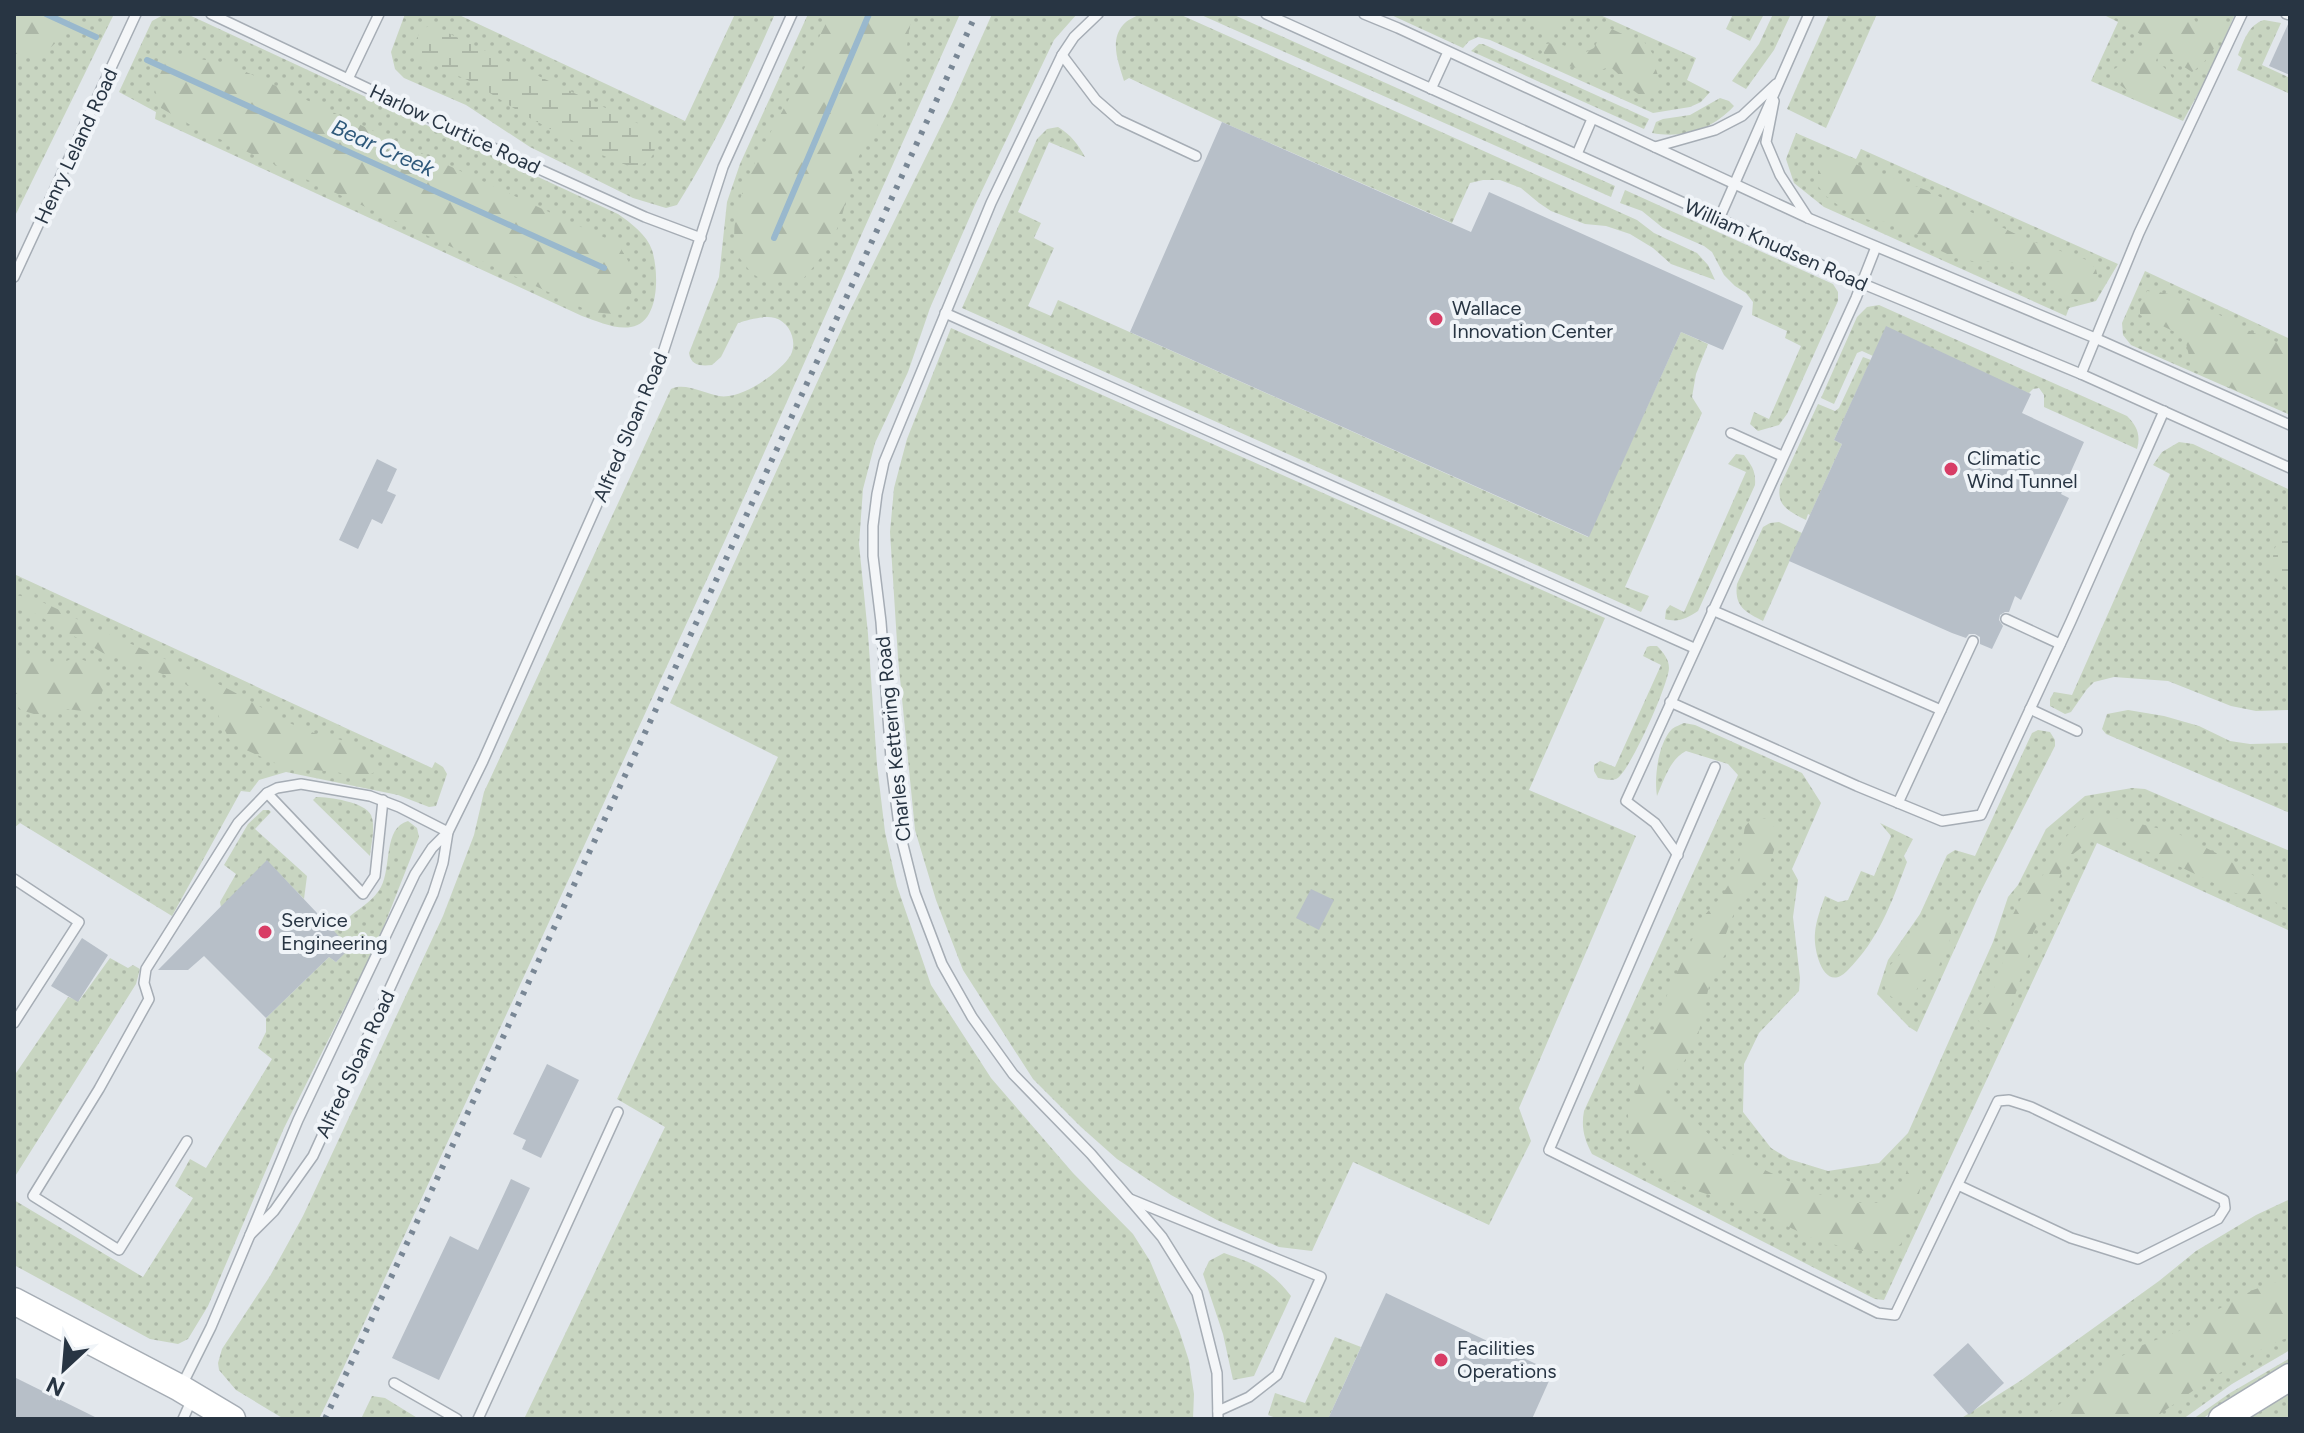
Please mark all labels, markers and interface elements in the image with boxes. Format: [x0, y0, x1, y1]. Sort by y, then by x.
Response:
street label: Henry Leland Road [29, 64, 123, 228]
street label: Harlow Curtice Road [366, 79, 544, 179]
water label: Bear Creek [328, 113, 440, 183]
street label: William Knudsen Road [1681, 194, 1871, 296]
place label: Wallace Innovation Center [1452, 296, 1613, 343]
marker: Wallace Innovation Center [1427, 310, 1445, 328]
street label: Alfred Sloan Road [588, 349, 672, 505]
place label: Climatic Wind Tunnel [1967, 446, 2078, 493]
marker: Climatic Wind Tunnel [1942, 460, 1960, 478]
street label: Charles Kettering Road [870, 635, 916, 843]
place label: Service Engineering [281, 908, 388, 955]
marker: Service Engineering [256, 923, 274, 941]
street label: Alfred Sloan Road [310, 986, 400, 1142]
north arrow [24, 1329, 104, 1409]
place label: Facilities Operations [1457, 1336, 1557, 1383]
marker: Facilities Operations [1432, 1351, 1450, 1369]
text: N [42, 1371, 69, 1402]

